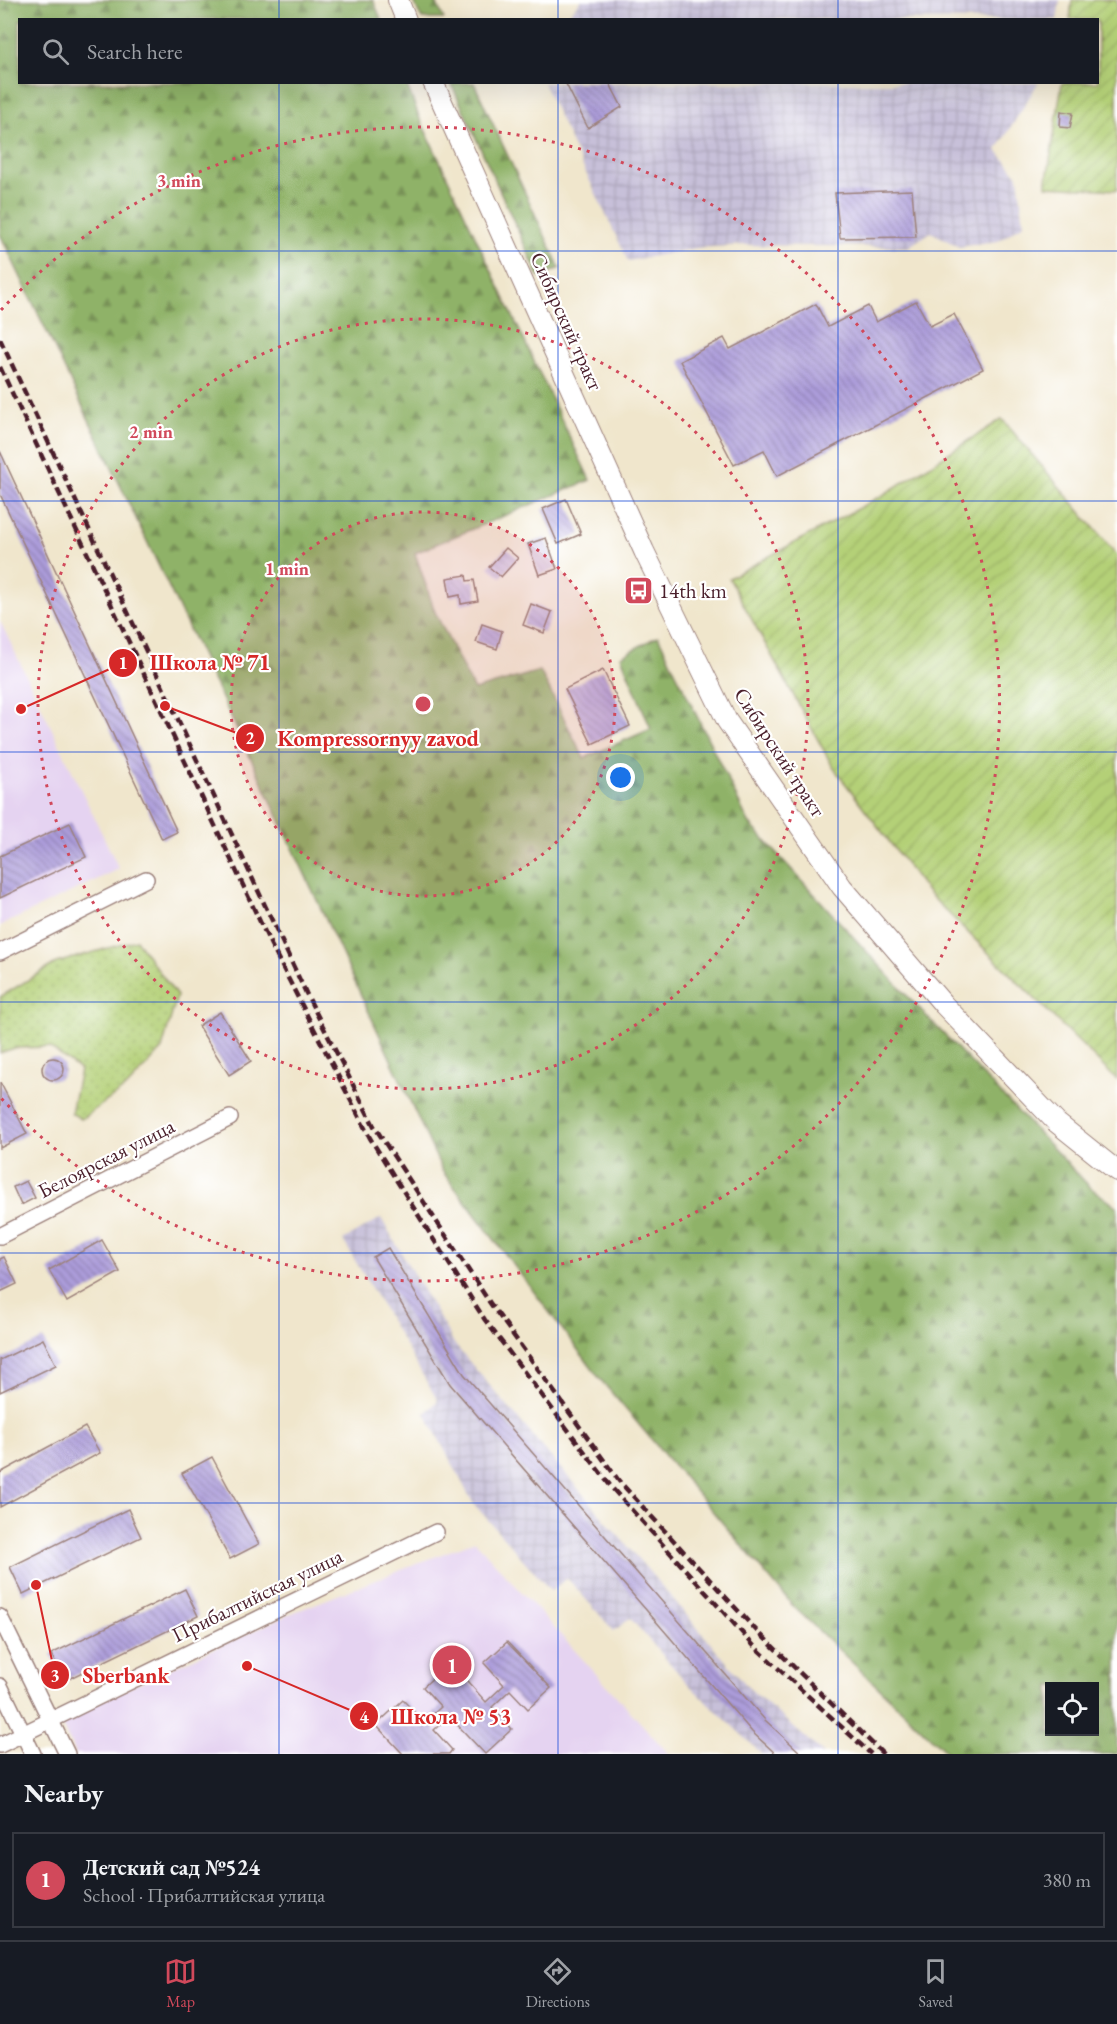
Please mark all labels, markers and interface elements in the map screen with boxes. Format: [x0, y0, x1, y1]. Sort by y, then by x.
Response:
search box [18, 18, 1099, 84]
icon: search [39, 35, 72, 68]
text: Search here [87, 37, 182, 66]
text: 3 min [157, 169, 201, 192]
street label: Сибирский тракт [524, 248, 610, 395]
text: 2 min [129, 420, 173, 443]
text: 1 min [265, 557, 309, 580]
bus stop icon: 14th km [622, 574, 654, 606]
place label: 14th km [659, 577, 727, 604]
callout: Школа № 71 [108, 643, 282, 683]
text: Школа № 71 [150, 648, 270, 677]
text: 1 [118, 651, 128, 674]
street label: Сибирский тракт [728, 682, 832, 822]
centre of rings [413, 694, 433, 714]
callout: Kompressornyy zavod [235, 718, 491, 758]
text: Kompressornyy zavod [277, 724, 479, 753]
text: 2 [245, 726, 255, 749]
your location [606, 763, 635, 792]
street label: Белоярская улица [33, 1112, 179, 1204]
street label: Прибалтийская улица [167, 1542, 348, 1648]
pin: 1 [432, 1642, 472, 1688]
callout: Sberbank [40, 1655, 181, 1695]
text: Sberbank [82, 1661, 170, 1690]
text: 3 [50, 1664, 60, 1687]
map controls [1045, 1682, 1099, 1736]
button: locate [1045, 1682, 1099, 1736]
callout: Школа № 53 [349, 1696, 523, 1736]
text: Школа № 53 [391, 1702, 511, 1731]
text: 4 [359, 1705, 369, 1728]
text: Nearby [24, 1776, 104, 1810]
text: Детский сад №524 [83, 1853, 260, 1882]
text: 1 [40, 1867, 51, 1893]
text: 380 m [1043, 1867, 1091, 1893]
text: School · Прибалтийская улица [83, 1882, 325, 1908]
tab: Map [164, 1955, 197, 2012]
tab: Directions [526, 1955, 590, 2012]
tab: Saved [918, 1955, 953, 2012]

